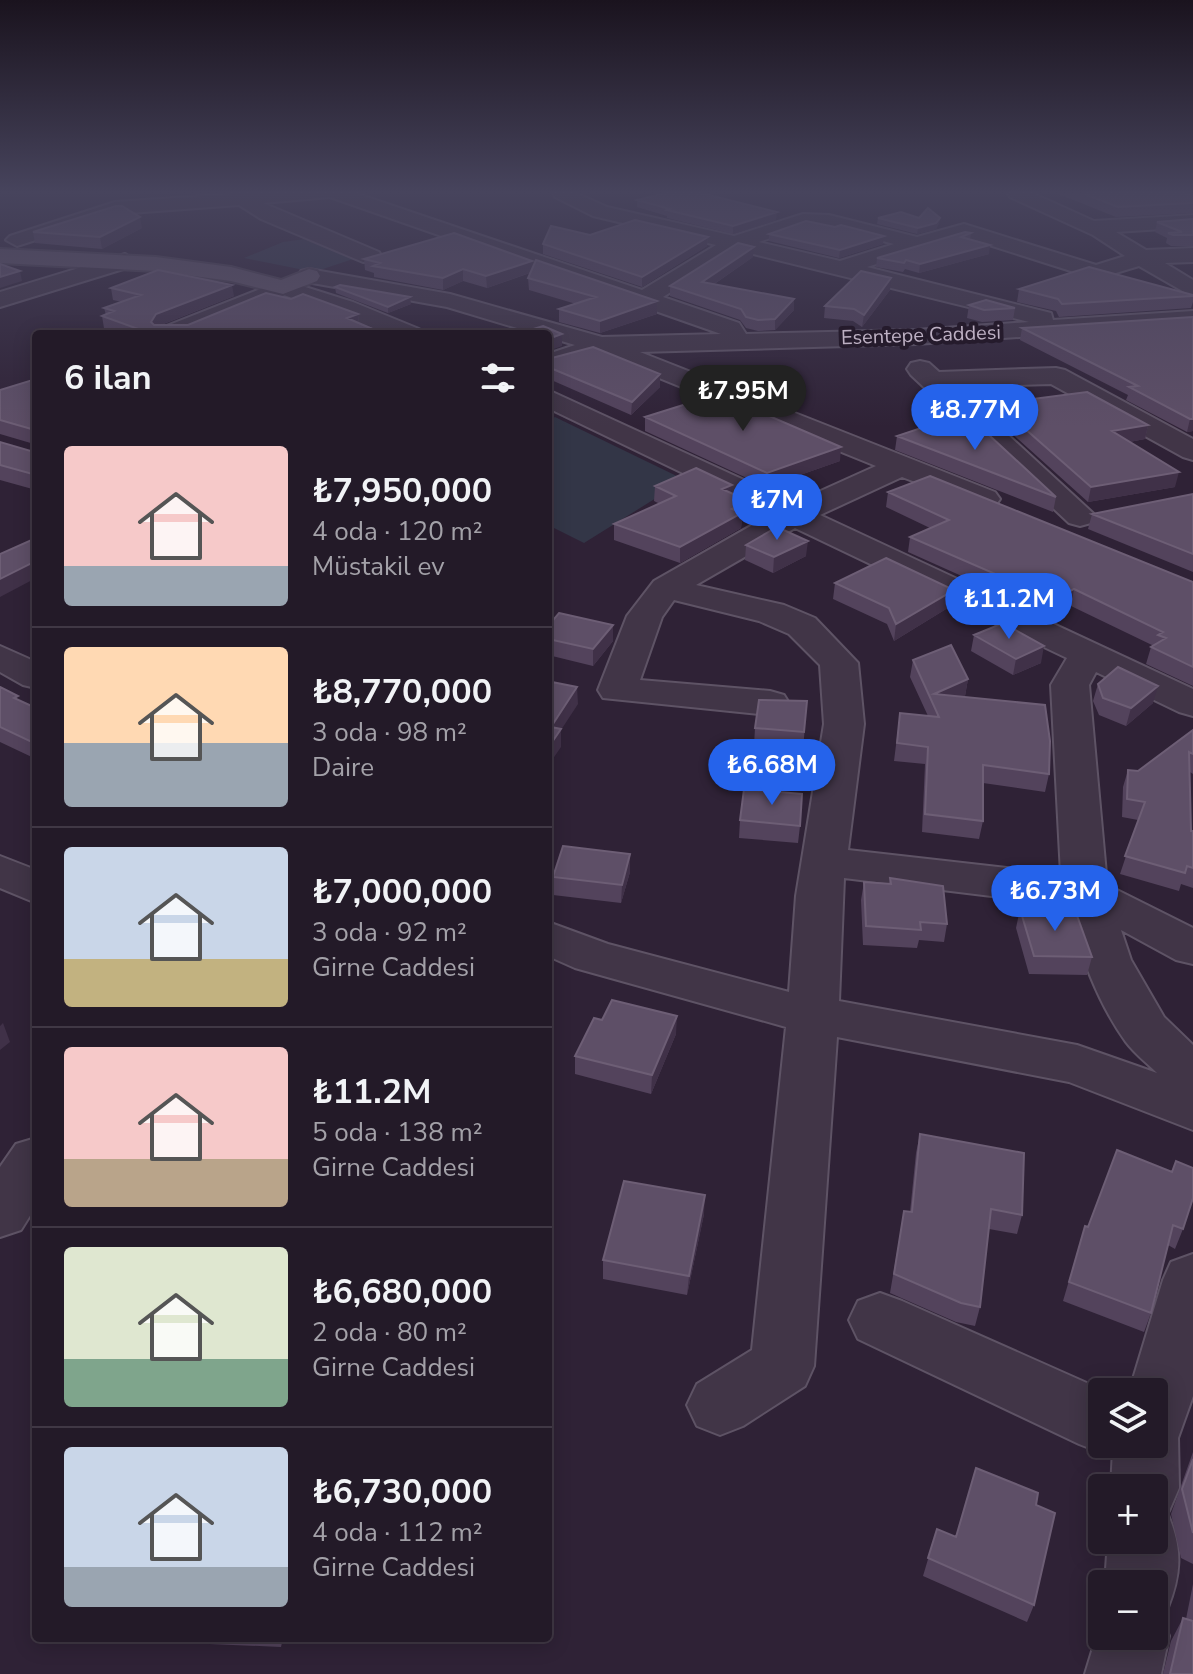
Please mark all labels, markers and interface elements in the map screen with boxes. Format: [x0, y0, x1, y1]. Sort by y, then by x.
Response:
street label: Esentepe Caddesi [841, 319, 1001, 351]
text: 6 ilan [64, 355, 152, 401]
icon: filters [476, 356, 520, 400]
pin: ₺7.95M [678, 365, 808, 433]
text: ₺7.95M [697, 373, 789, 408]
pin: ₺8.77M [910, 384, 1040, 452]
text: ₺8.77M [929, 392, 1021, 427]
text: ₺7,950,000 [312, 468, 492, 514]
pin: ₺7M [738, 474, 816, 542]
icon: home [128, 478, 224, 574]
text: ₺7M [750, 482, 804, 517]
text: 4 oda · 120 m² [312, 514, 483, 549]
text: Müstakil ev [312, 549, 445, 584]
pin: ₺11.2M [944, 573, 1074, 641]
text: ₺11.2M [963, 581, 1055, 616]
text: ₺8,770,000 [312, 669, 492, 715]
icon: home [128, 679, 224, 775]
text: 3 oda · 98 m² [312, 715, 467, 750]
pin: ₺6.68M [707, 739, 837, 807]
text: ₺6.68M [726, 747, 818, 782]
text: Daire [312, 750, 374, 785]
pin: ₺6.73M [990, 865, 1120, 933]
text: ₺7,000,000 [312, 869, 492, 915]
text: ₺6.73M [1009, 873, 1101, 908]
icon: home [128, 879, 224, 975]
text: 3 oda · 92 m² [312, 915, 467, 950]
text: Girne Caddesi [312, 950, 475, 985]
text: ₺11.2M [312, 1069, 432, 1115]
icon: home [128, 1079, 224, 1175]
text: 5 oda · 138 m² [312, 1115, 483, 1150]
text: Girne Caddesi [312, 1150, 475, 1185]
text: ₺6,680,000 [312, 1269, 492, 1315]
icon: home [128, 1279, 224, 1375]
text: 2 oda · 80 m² [312, 1315, 467, 1350]
text: Girne Caddesi [312, 1350, 475, 1385]
map controls [1088, 1378, 1168, 1650]
button: layers [1088, 1378, 1168, 1458]
text: ₺6,730,000 [312, 1469, 492, 1515]
button: + [1088, 1474, 1168, 1554]
icon: home [128, 1479, 224, 1575]
text: 4 oda · 112 m² [312, 1515, 483, 1550]
text: Girne Caddesi [312, 1550, 475, 1585]
button: − [1088, 1570, 1168, 1650]

